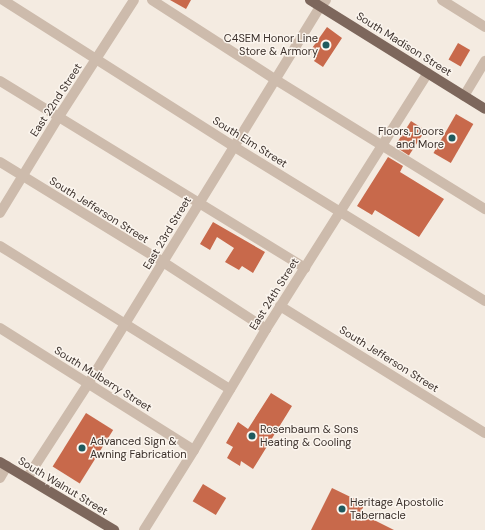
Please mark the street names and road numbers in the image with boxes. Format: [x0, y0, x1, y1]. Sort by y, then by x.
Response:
street label: South Madison Street [354, 9, 454, 79]
street label: East 22nd Street [27, 61, 85, 139]
street label: South Elm Street [210, 114, 290, 170]
street label: South Jefferson Street [47, 174, 151, 246]
street label: East 23rd Street [140, 194, 194, 272]
street label: East 24th Street [247, 256, 301, 332]
street label: South Jefferson Street [337, 323, 441, 395]
street label: South Mulberry Street [52, 344, 154, 414]
street label: South Walnut Street [16, 454, 110, 518]

